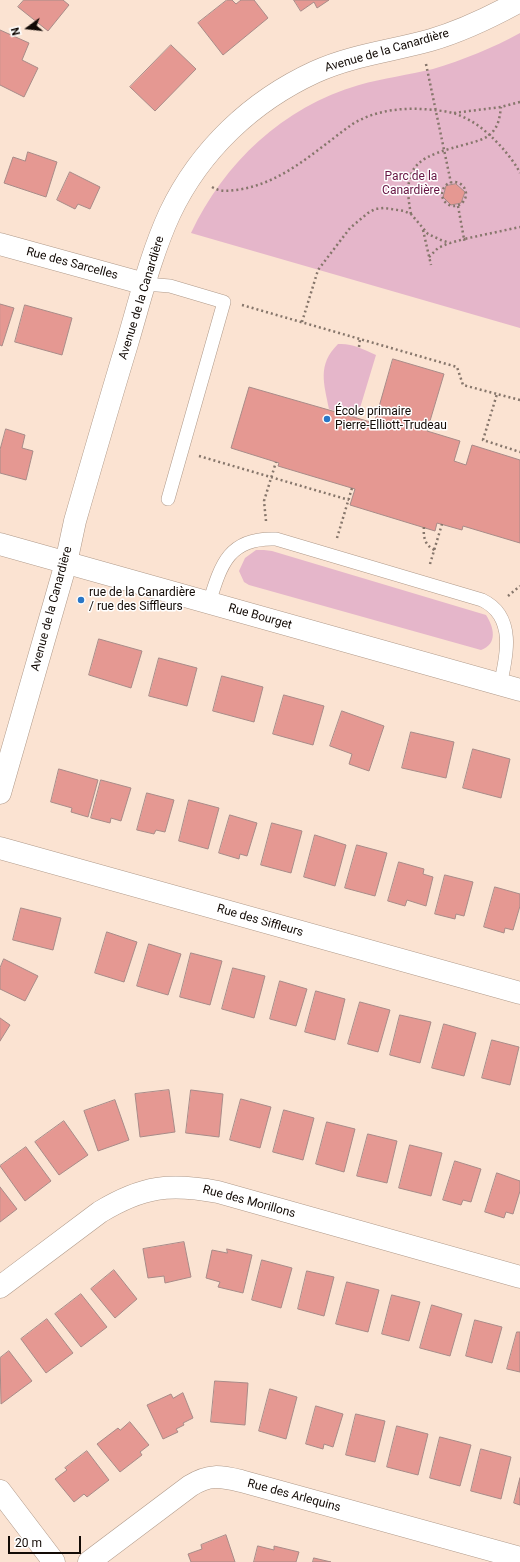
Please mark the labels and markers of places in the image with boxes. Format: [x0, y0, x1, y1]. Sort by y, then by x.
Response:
place label: École primaire Pierre-Elliott-Trudeau [335, 405, 447, 433]
marker: École primaire Pierre-Elliott-Trudeau [322, 414, 332, 424]
place label: rue de la Canardière / rue des Siffleurs [89, 586, 195, 614]
marker: rue de la Canardière / rue des Siffleurs [76, 595, 86, 605]

